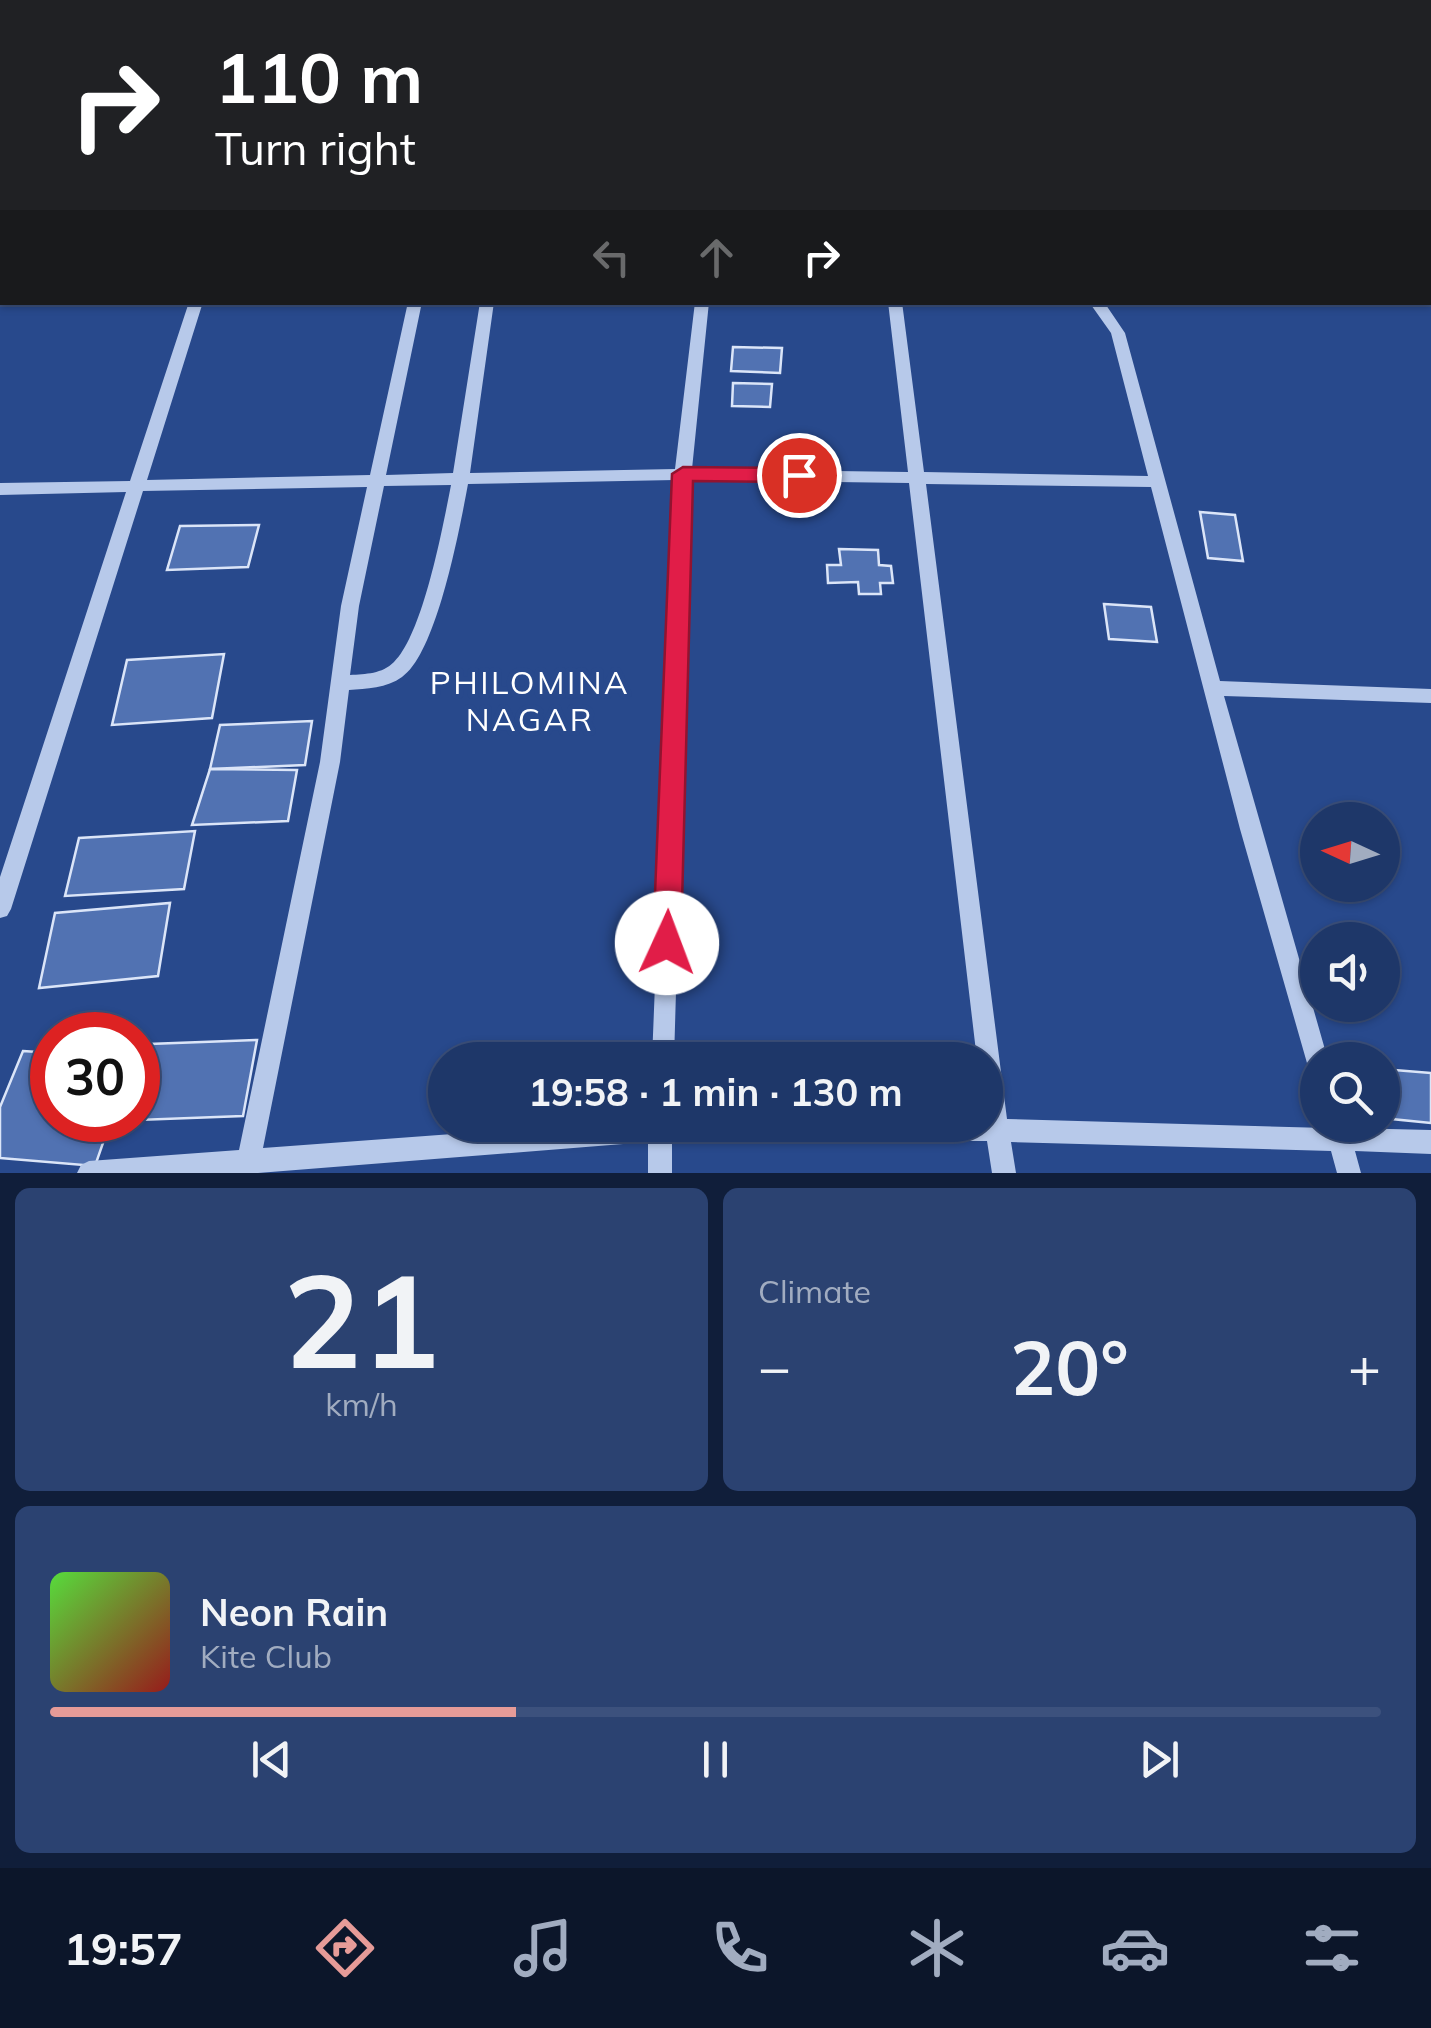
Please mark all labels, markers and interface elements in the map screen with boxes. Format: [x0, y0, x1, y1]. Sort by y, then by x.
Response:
text: 110 m [215, 33, 423, 121]
icon: right [50, 40, 180, 170]
text: Turn right [215, 120, 416, 176]
icon: left [584, 230, 639, 285]
icon: ahead [689, 230, 744, 285]
icon: right [794, 230, 849, 285]
pin [757, 433, 842, 518]
icon: arrive [772, 448, 827, 503]
district label: PHILOMINA NAGAR [430, 662, 630, 739]
north arrow [1300, 802, 1400, 902]
map controls [1300, 802, 1400, 1142]
position arrow [615, 891, 719, 995]
button: sound [1300, 922, 1400, 1022]
speed limit sign: 30 [30, 1012, 160, 1142]
button: search [1300, 1042, 1400, 1142]
text: 19:58 · 1 min · 130 m [528, 1068, 903, 1116]
text: 21 [283, 1237, 440, 1401]
text: Climate [758, 1271, 871, 1311]
text: 20° [1010, 1320, 1129, 1414]
text: − [758, 1332, 791, 1401]
text: + [1348, 1332, 1381, 1401]
text: km/h [325, 1384, 398, 1424]
text: Neon Rain [200, 1588, 388, 1636]
text: Kite Club [200, 1636, 332, 1676]
icon: previous [244, 1732, 299, 1787]
icon: pause [688, 1732, 743, 1787]
icon: next [1132, 1732, 1187, 1787]
icon: directions [310, 1913, 380, 1983]
icon: music [508, 1913, 578, 1983]
icon: phone [705, 1913, 775, 1983]
icon: climate [902, 1913, 972, 1983]
icon: car [1100, 1913, 1170, 1983]
icon: filters [1297, 1913, 1367, 1983]
text: 19:57 [64, 1920, 183, 1976]

